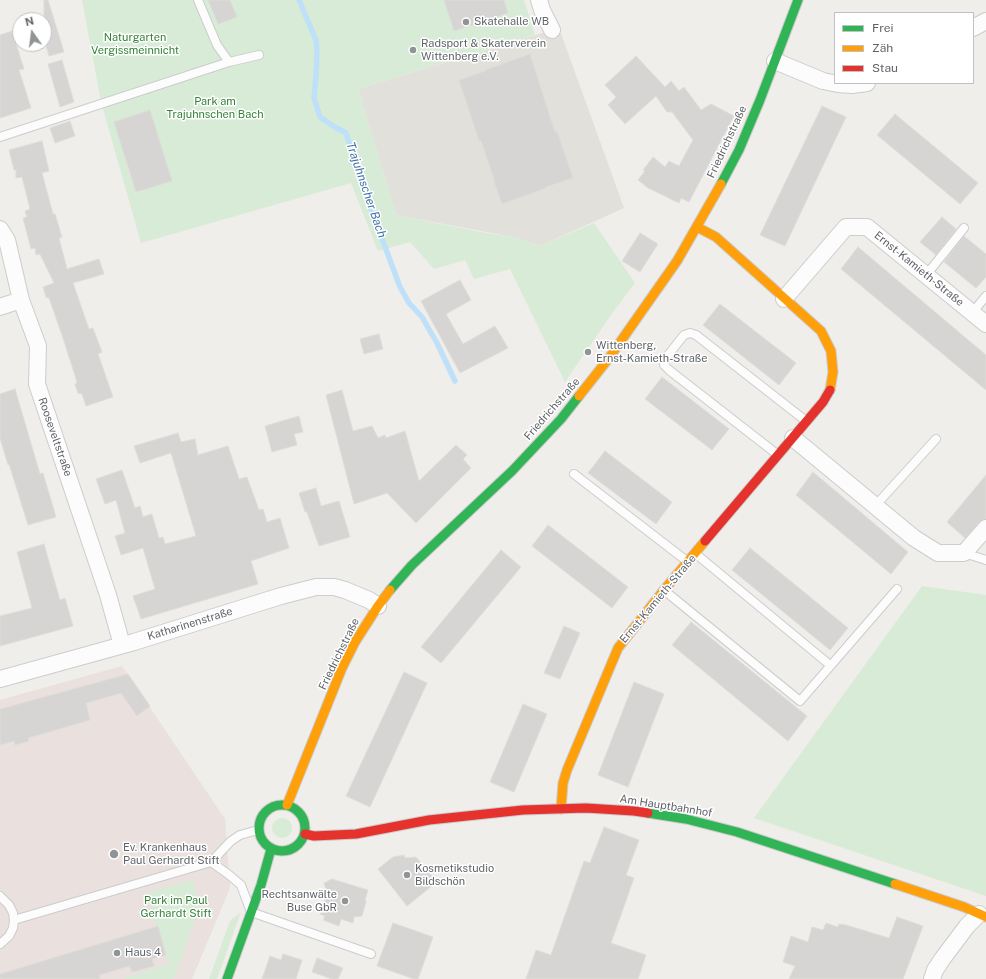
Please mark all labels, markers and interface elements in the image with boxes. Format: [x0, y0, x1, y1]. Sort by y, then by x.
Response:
north arrow [12, 12, 52, 52]
legend [834, 12, 974, 84]
text: N [24, 14, 35, 28]
place label: Skatehalle WB [474, 15, 549, 29]
marker: Skatehalle WB [461, 17, 471, 27]
text: Frei [872, 21, 894, 35]
park label: Naturgarten Vergissmeinnicht [91, 31, 179, 57]
place label: Radsport & Skaterverein Wittenberg e.V. [421, 37, 546, 63]
text: Zäh [872, 41, 893, 55]
marker: Radsport & Skaterverein Wittenberg e.V. [408, 45, 418, 55]
text: Stau [872, 61, 898, 75]
park label: Park am Trajuhnschen Bach [166, 95, 264, 121]
street label: Friedrichstraße [704, 104, 750, 180]
water label: Trajuhnscher Bach [343, 140, 389, 240]
street label: Ernst-Kamieth-Straße [872, 229, 966, 309]
place label: Wittenberg, Ernst-Kamieth-Straße [596, 339, 707, 365]
marker: Wittenberg, Ernst-Kamieth-Straße [583, 347, 593, 357]
street label: Friedrichstraße [521, 375, 583, 443]
street label: Rooseveltstraße [35, 396, 75, 478]
street label: Ernst-Kamieth-Straße [617, 552, 699, 646]
street label: Katharinenstraße [146, 605, 234, 643]
street label: Friedrichstraße [316, 616, 362, 692]
street label: Am Hauptbahnhof [619, 792, 713, 820]
place label: Ev. Krankenhaus Paul Gerhardt Stift [123, 841, 220, 867]
marker: Ev. Krankenhaus Paul Gerhardt Stift [108, 848, 120, 860]
place label: Kosmetikstudio Bildschön [415, 862, 494, 888]
marker: Kosmetikstudio Bildschön [402, 870, 412, 880]
place label: Rechtsanwälte Buse GbR [262, 888, 337, 914]
park label: Park im Paul Gerhardt Stift [140, 894, 212, 920]
marker: Rechtsanwälte Buse GbR [340, 896, 350, 906]
place label: Haus 4 [125, 946, 161, 960]
marker: Haus 4 [112, 948, 122, 958]

